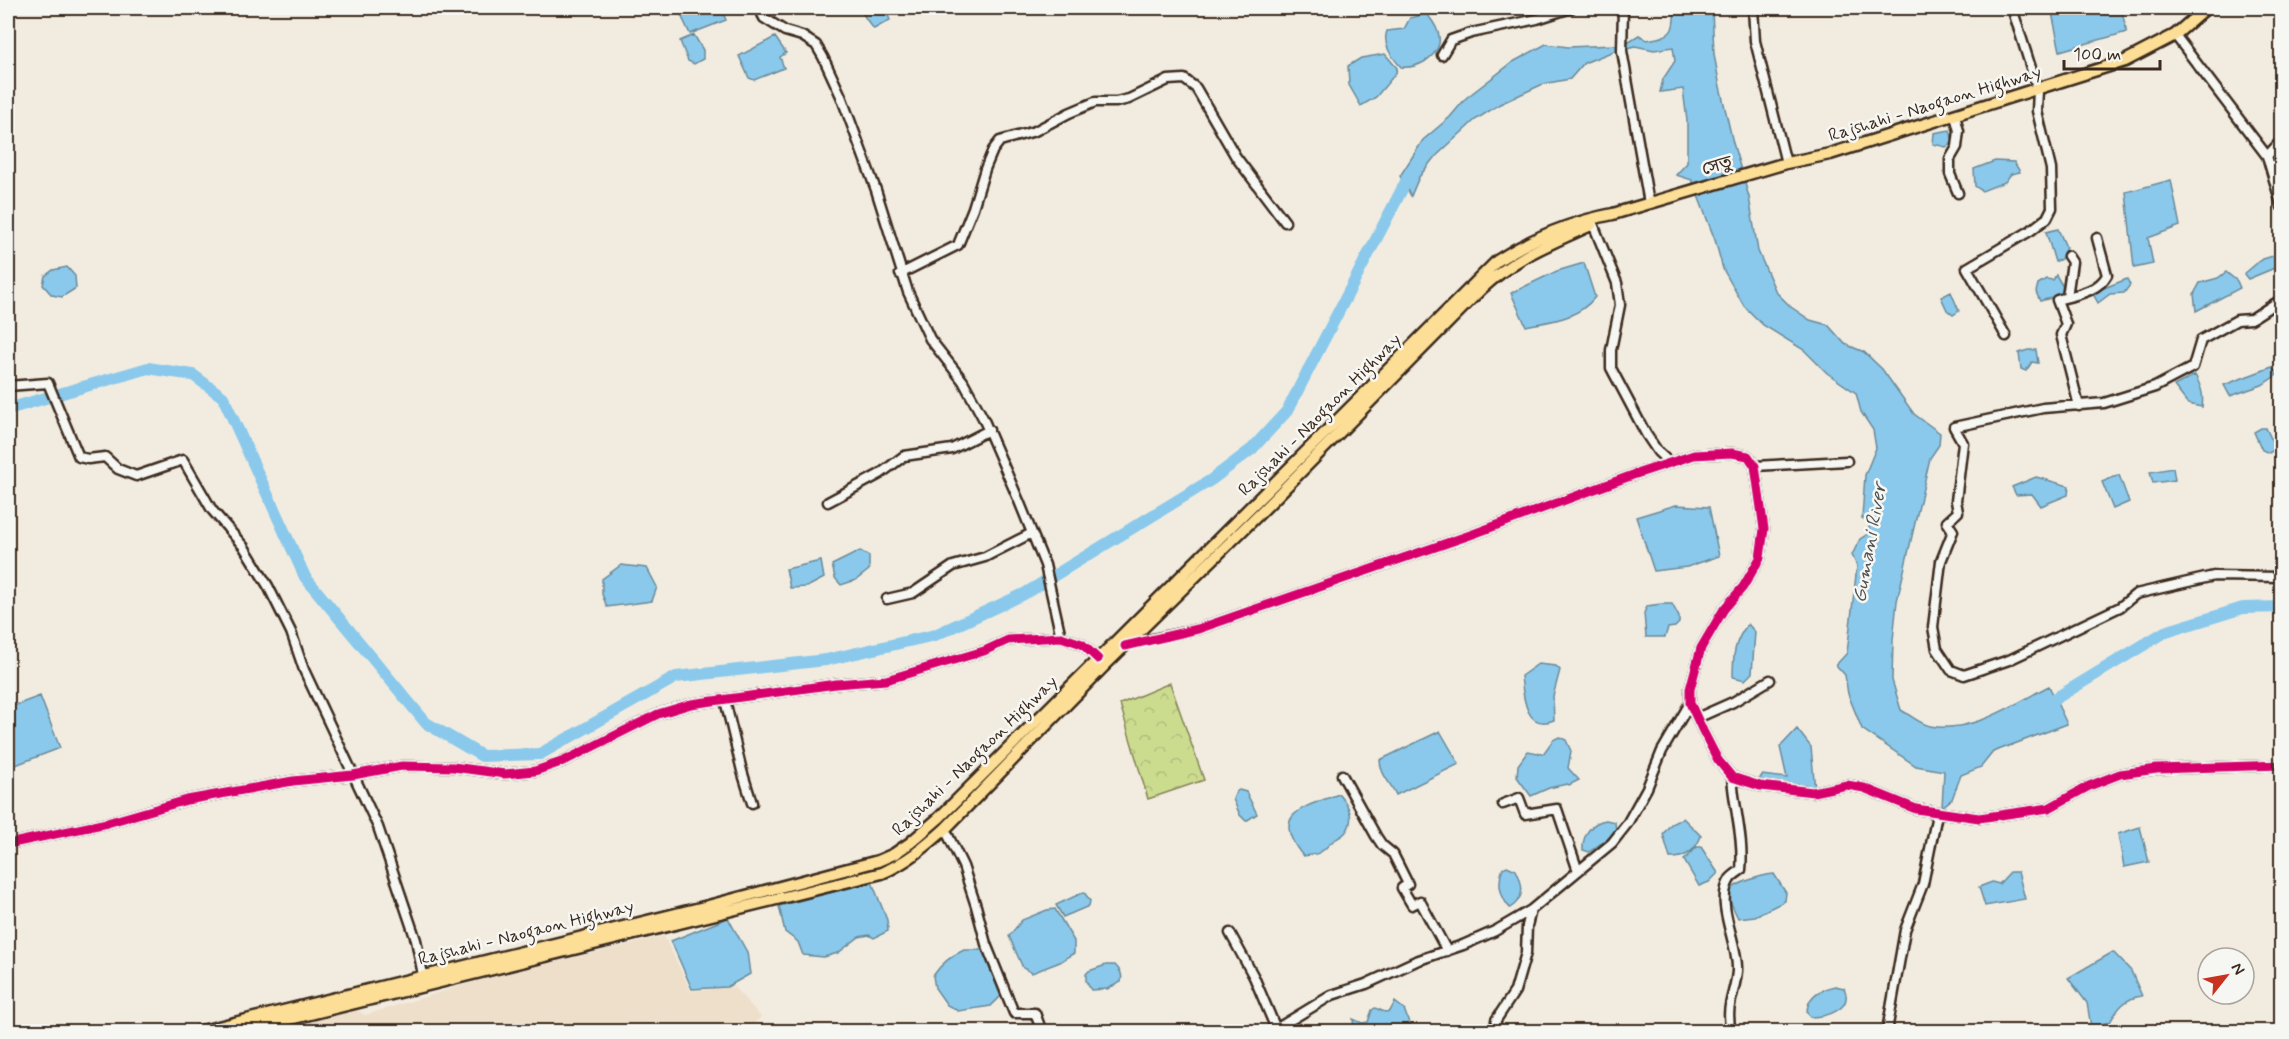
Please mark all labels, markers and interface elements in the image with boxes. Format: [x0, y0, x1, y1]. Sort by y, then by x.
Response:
scale bar [2064, 33, 2160, 71]
text: 100 m [2073, 43, 2121, 67]
street label: Rajshahi - Naogaon Highway [1826, 60, 2045, 150]
street label: সেতু [1699, 150, 1735, 182]
street label: Rajshahi - Naogaon Highway [1233, 328, 1408, 503]
water label: Gumani River [1846, 478, 1894, 605]
street label: Rajshahi - Naogaon Highway [887, 670, 1064, 843]
street label: Rajshahi - Naogaon Highway [416, 895, 637, 973]
north arrow [2196, 946, 2256, 1006]
text: N [2226, 959, 2249, 979]

